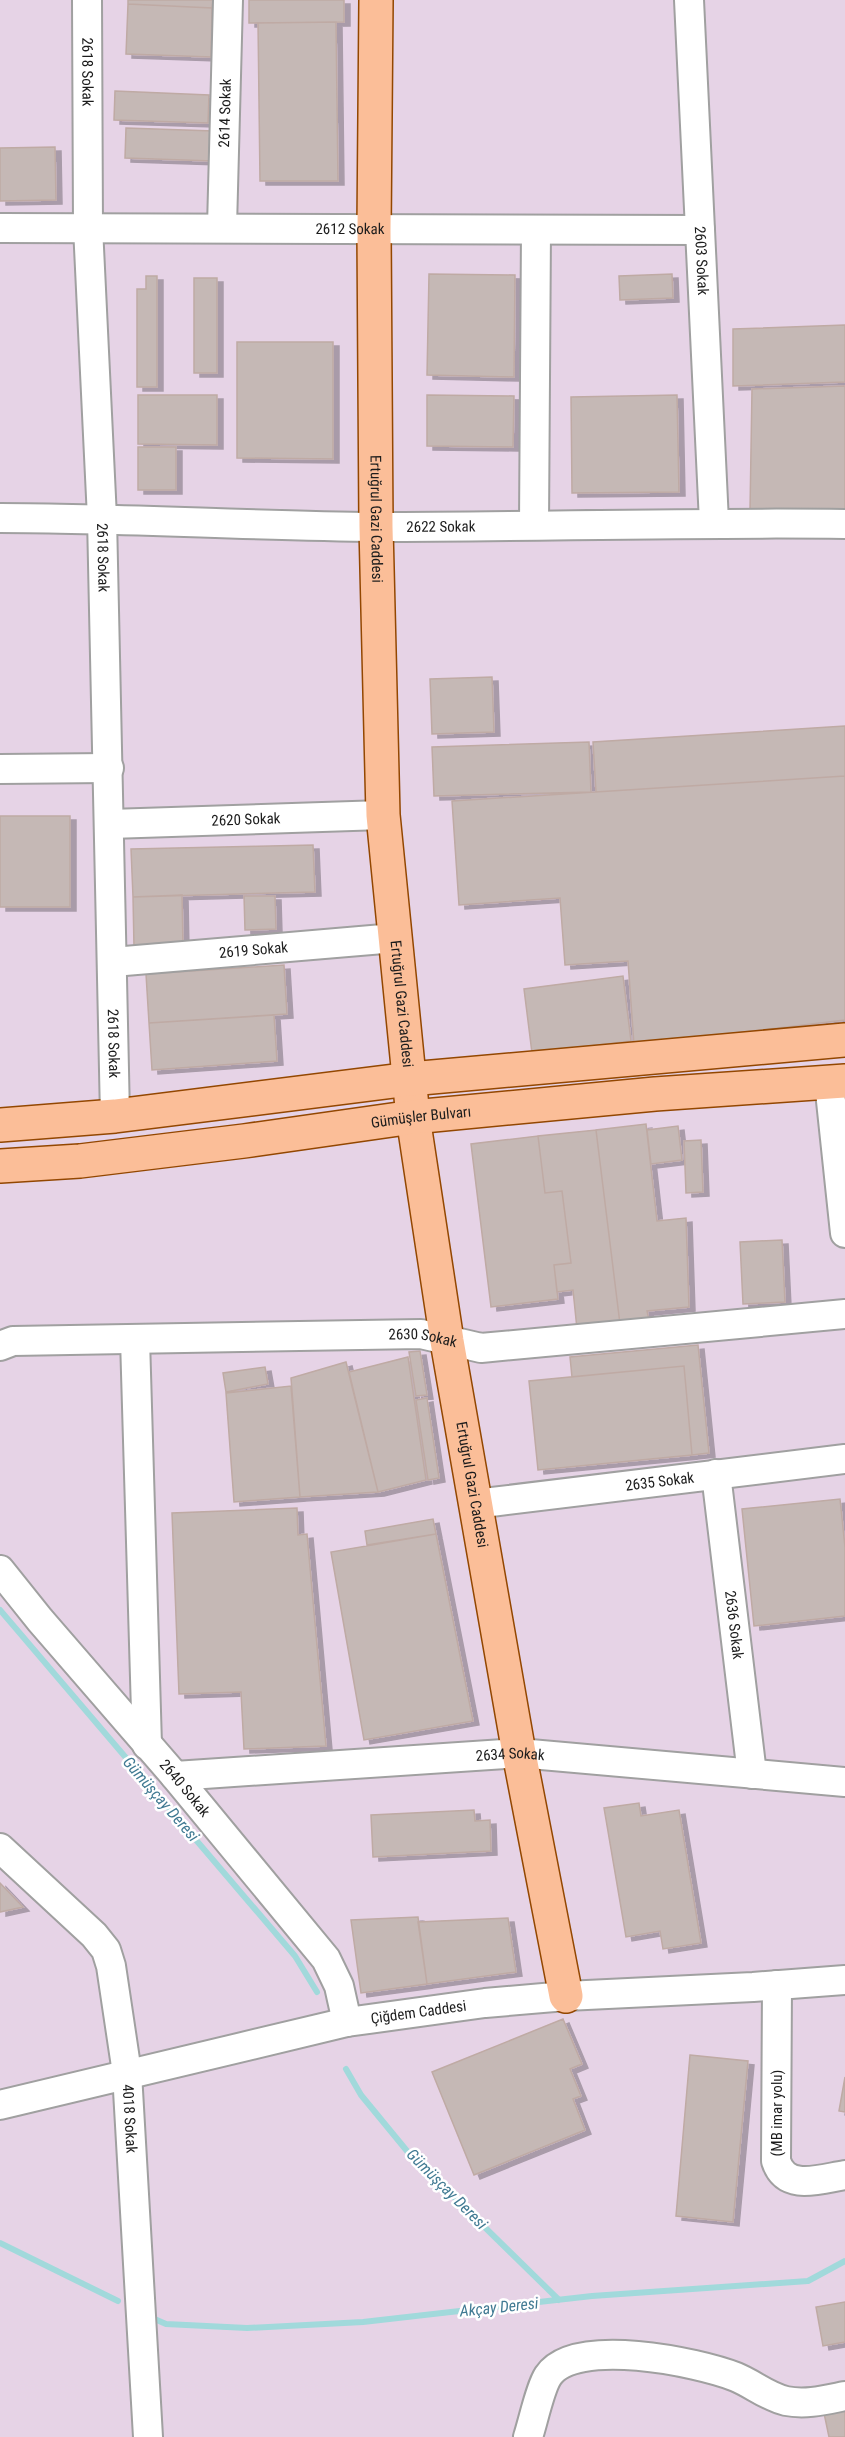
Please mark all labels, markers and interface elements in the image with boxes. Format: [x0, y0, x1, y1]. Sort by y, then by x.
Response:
street label: 2618 Sokak [78, 37, 96, 107]
street label: 2614 Sokak [215, 78, 235, 148]
street label: 2612 Sokak [315, 220, 385, 238]
street label: 2603 Sokak [691, 226, 712, 296]
street label: Ertuğrul Gazi Caddesi [367, 455, 386, 583]
street label: 2622 Sokak [406, 517, 476, 536]
street label: 2618 Sokak [93, 523, 113, 593]
street label: 2620 Sokak [211, 809, 281, 830]
street label: 2619 Sokak [218, 938, 289, 962]
street label: Ertuğrul Gazi Caddesi [387, 940, 417, 1068]
street label: 2618 Sokak [104, 1009, 123, 1079]
street label: Gümüşler Bulvarı [370, 1103, 472, 1132]
street label: 2630 Sokak [388, 1325, 459, 1351]
street label: Ertuğrul Gazi Caddesi [452, 1420, 492, 1549]
street label: 2635 Sokak [624, 1468, 695, 1495]
street label: 2636 Sokak [721, 1590, 747, 1661]
street label: 2634 Sokak [475, 1744, 546, 1765]
water label: Gümüşçay Deresi [119, 1753, 203, 1846]
street label: 2640 Sokak [156, 1756, 214, 1821]
street label: Çiğdem Caddesi [369, 1997, 468, 2028]
street label: (MB imar yolu) [768, 2070, 786, 2156]
street label: 4018 Sokak [119, 2084, 141, 2154]
water label: Gümüşçay Deresi [403, 2145, 492, 2234]
water label: Akçay Deresi [458, 2293, 540, 2321]

